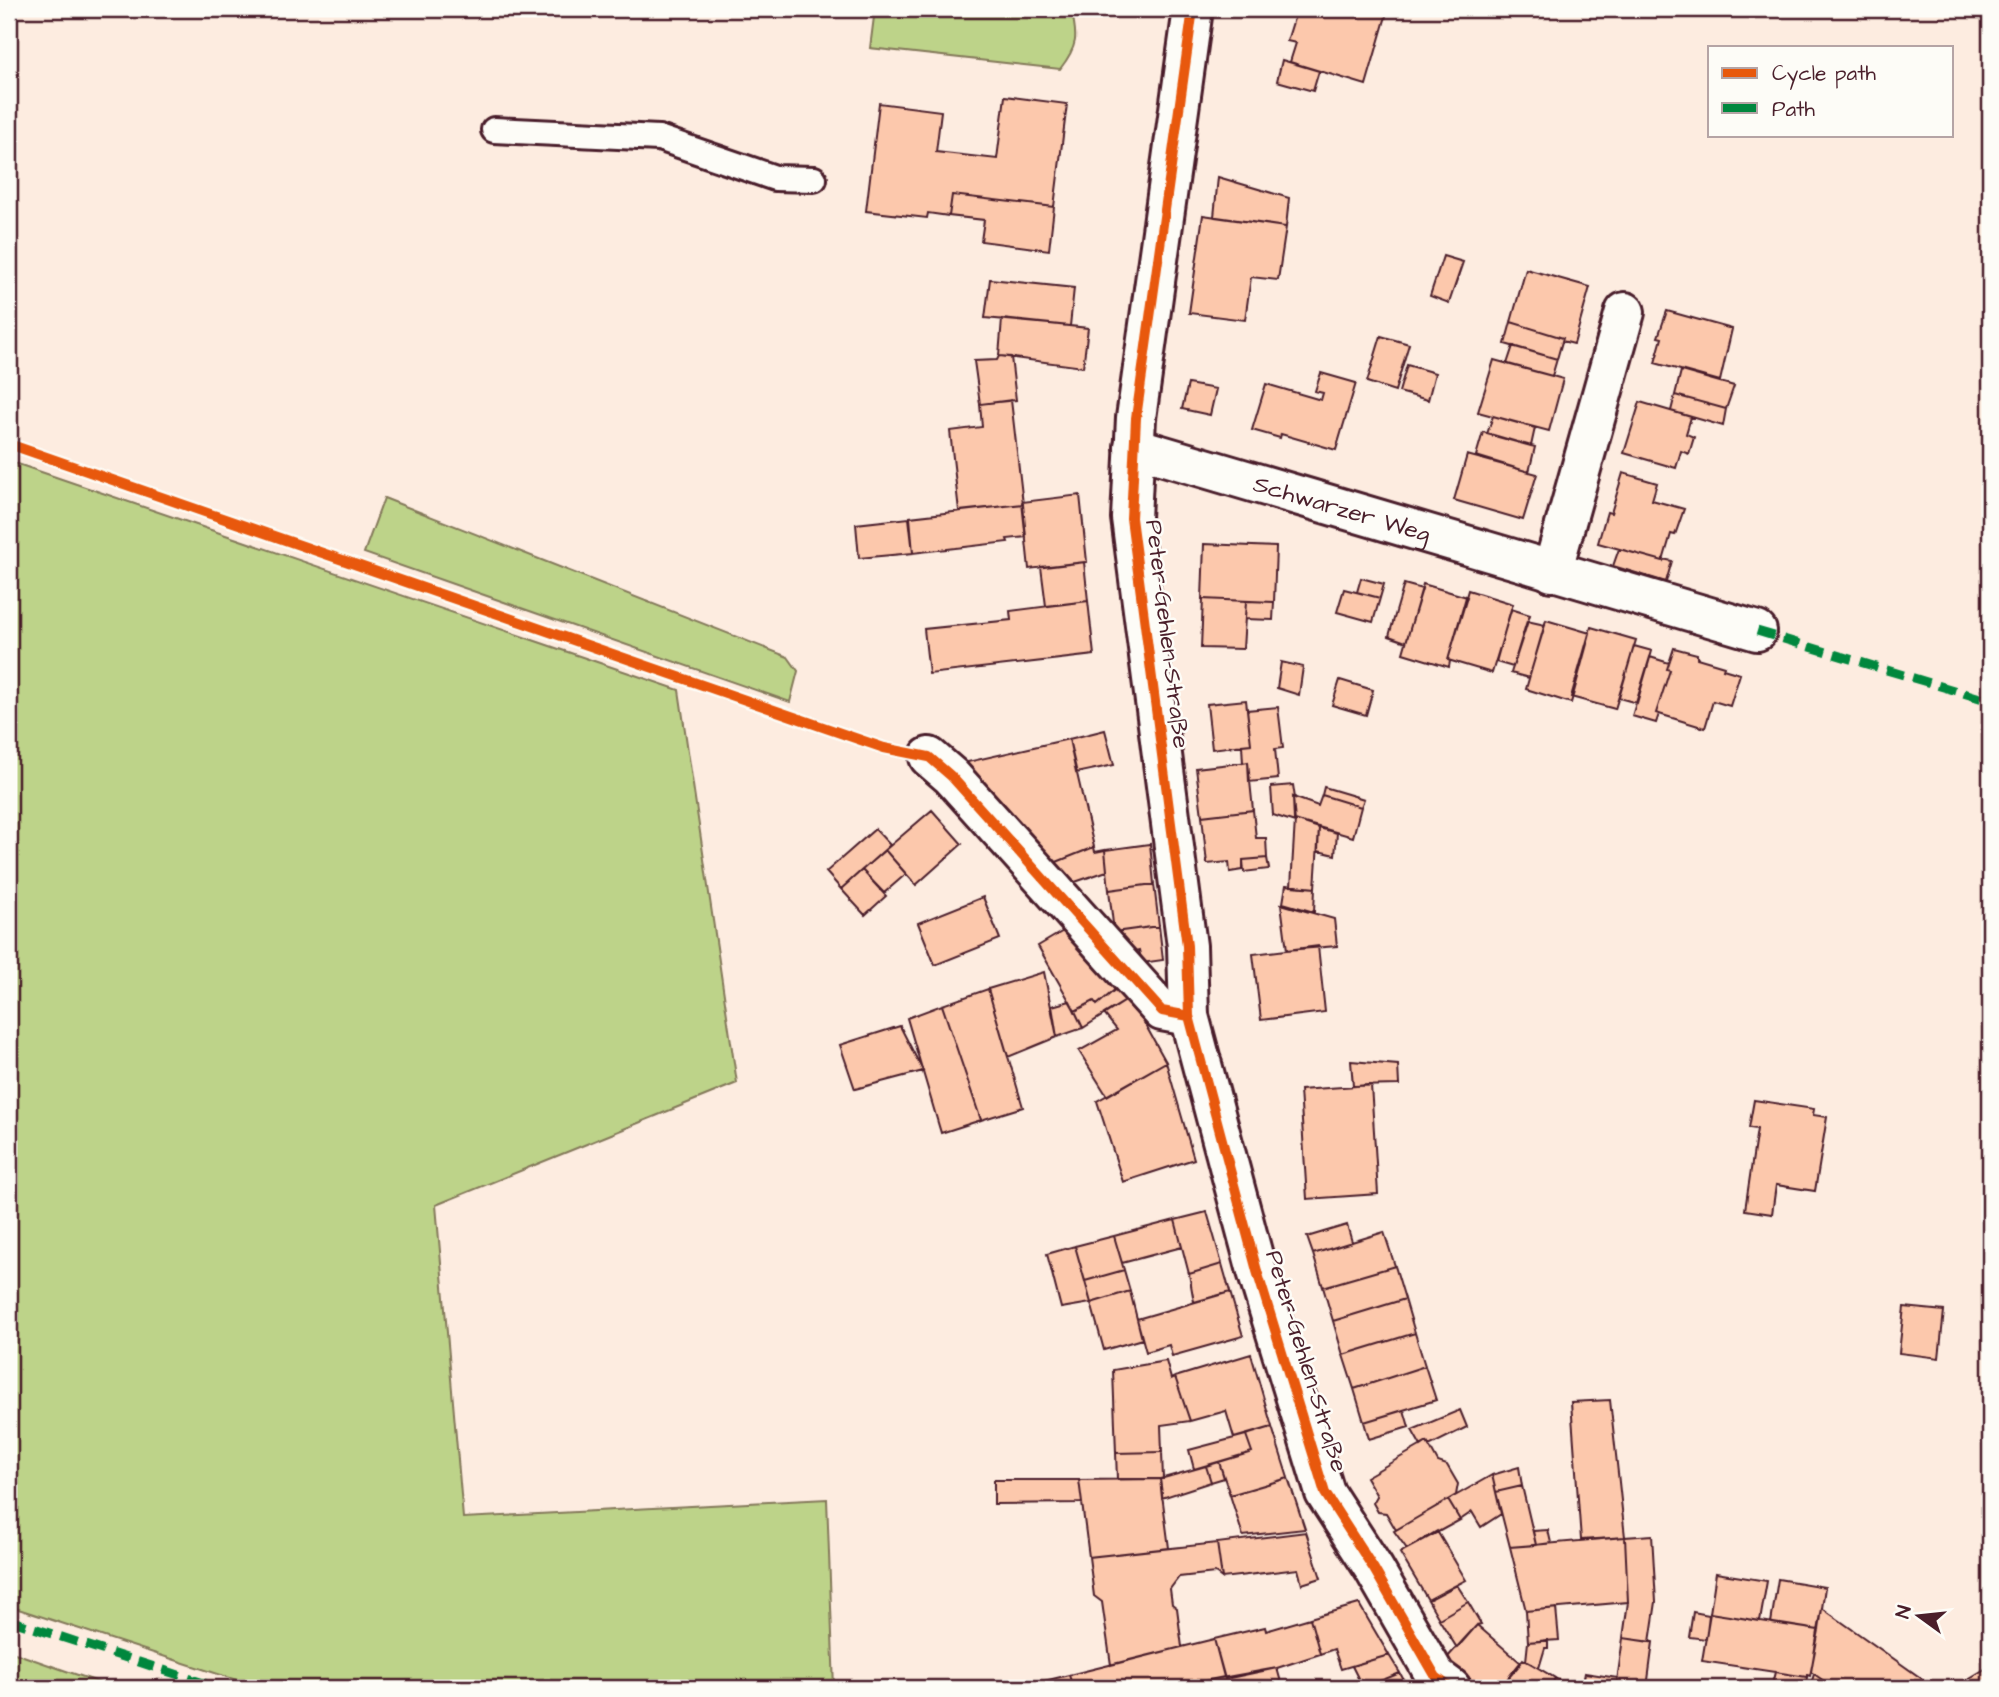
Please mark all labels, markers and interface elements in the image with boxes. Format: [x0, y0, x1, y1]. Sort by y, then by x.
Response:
legend [1708, 46, 1954, 136]
text: Cycle path [1772, 59, 1877, 90]
text: Path [1772, 95, 1816, 124]
street label: Schwarzer Weg [1249, 467, 1434, 553]
street label: Peter-Gehlen-Straße [1136, 518, 1198, 750]
street label: Peter-Gehlen-Straße [1256, 1246, 1356, 1476]
north arrow [1884, 1582, 1954, 1652]
text: N [1889, 1603, 1919, 1621]

